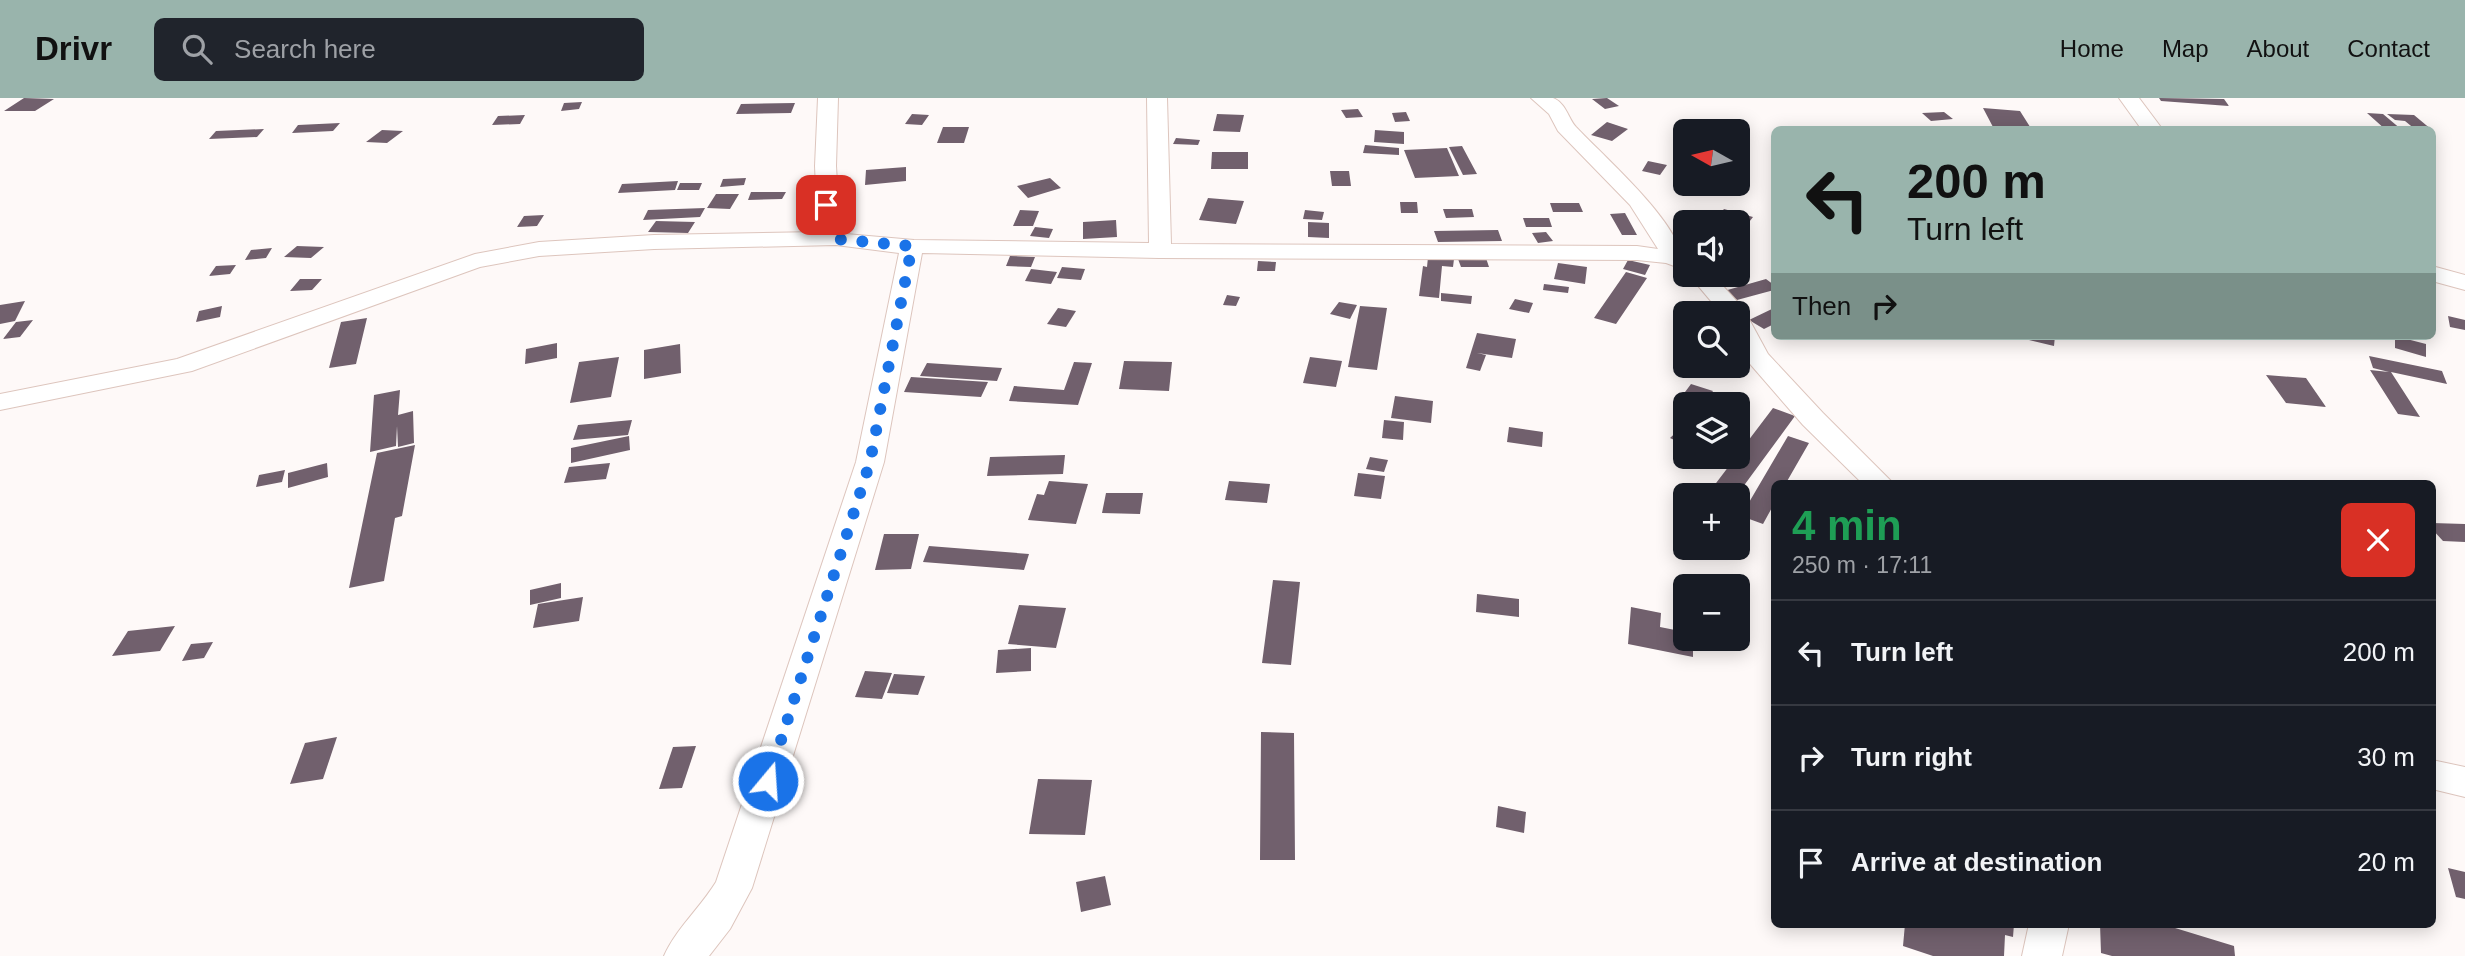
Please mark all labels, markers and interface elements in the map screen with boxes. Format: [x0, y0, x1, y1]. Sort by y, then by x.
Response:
search box [154, 18, 644, 81]
text: Drivr [35, 30, 112, 67]
icon: search [178, 30, 216, 68]
text: Search here [234, 34, 376, 64]
text: Home [2060, 35, 2124, 62]
text: Map [2162, 35, 2209, 62]
text: About [2247, 35, 2309, 62]
text: Contact [2347, 35, 2430, 62]
north arrow [1673, 119, 1750, 196]
map controls [1673, 119, 1750, 651]
icon: left [1792, 154, 1883, 245]
text: 200 m [1907, 154, 2046, 208]
pin [796, 175, 856, 235]
icon: arrive [807, 186, 845, 224]
button: sound [1673, 210, 1750, 287]
text: Turn left [1907, 211, 2023, 247]
icon: right [1865, 287, 1903, 325]
text: Then [1792, 291, 1851, 321]
button: search [1673, 301, 1750, 378]
button: layers [1673, 392, 1750, 469]
button: + [1673, 483, 1750, 560]
text: 4 min [1792, 502, 1902, 549]
button: close [2341, 503, 2415, 577]
text: 250 m · 17:11 [1792, 552, 1932, 578]
button: − [1673, 574, 1750, 651]
icon: left [1792, 634, 1830, 672]
text: Turn left [1851, 637, 1953, 667]
text: 200 m [2343, 637, 2415, 667]
icon: right [1792, 739, 1830, 777]
text: Turn right [1851, 742, 1972, 772]
text: 30 m [2357, 742, 2415, 772]
position arrow [731, 744, 805, 818]
icon: arrive [1792, 844, 1830, 882]
text: Arrive at destination [1851, 847, 2102, 877]
text: 20 m [2357, 847, 2415, 877]

